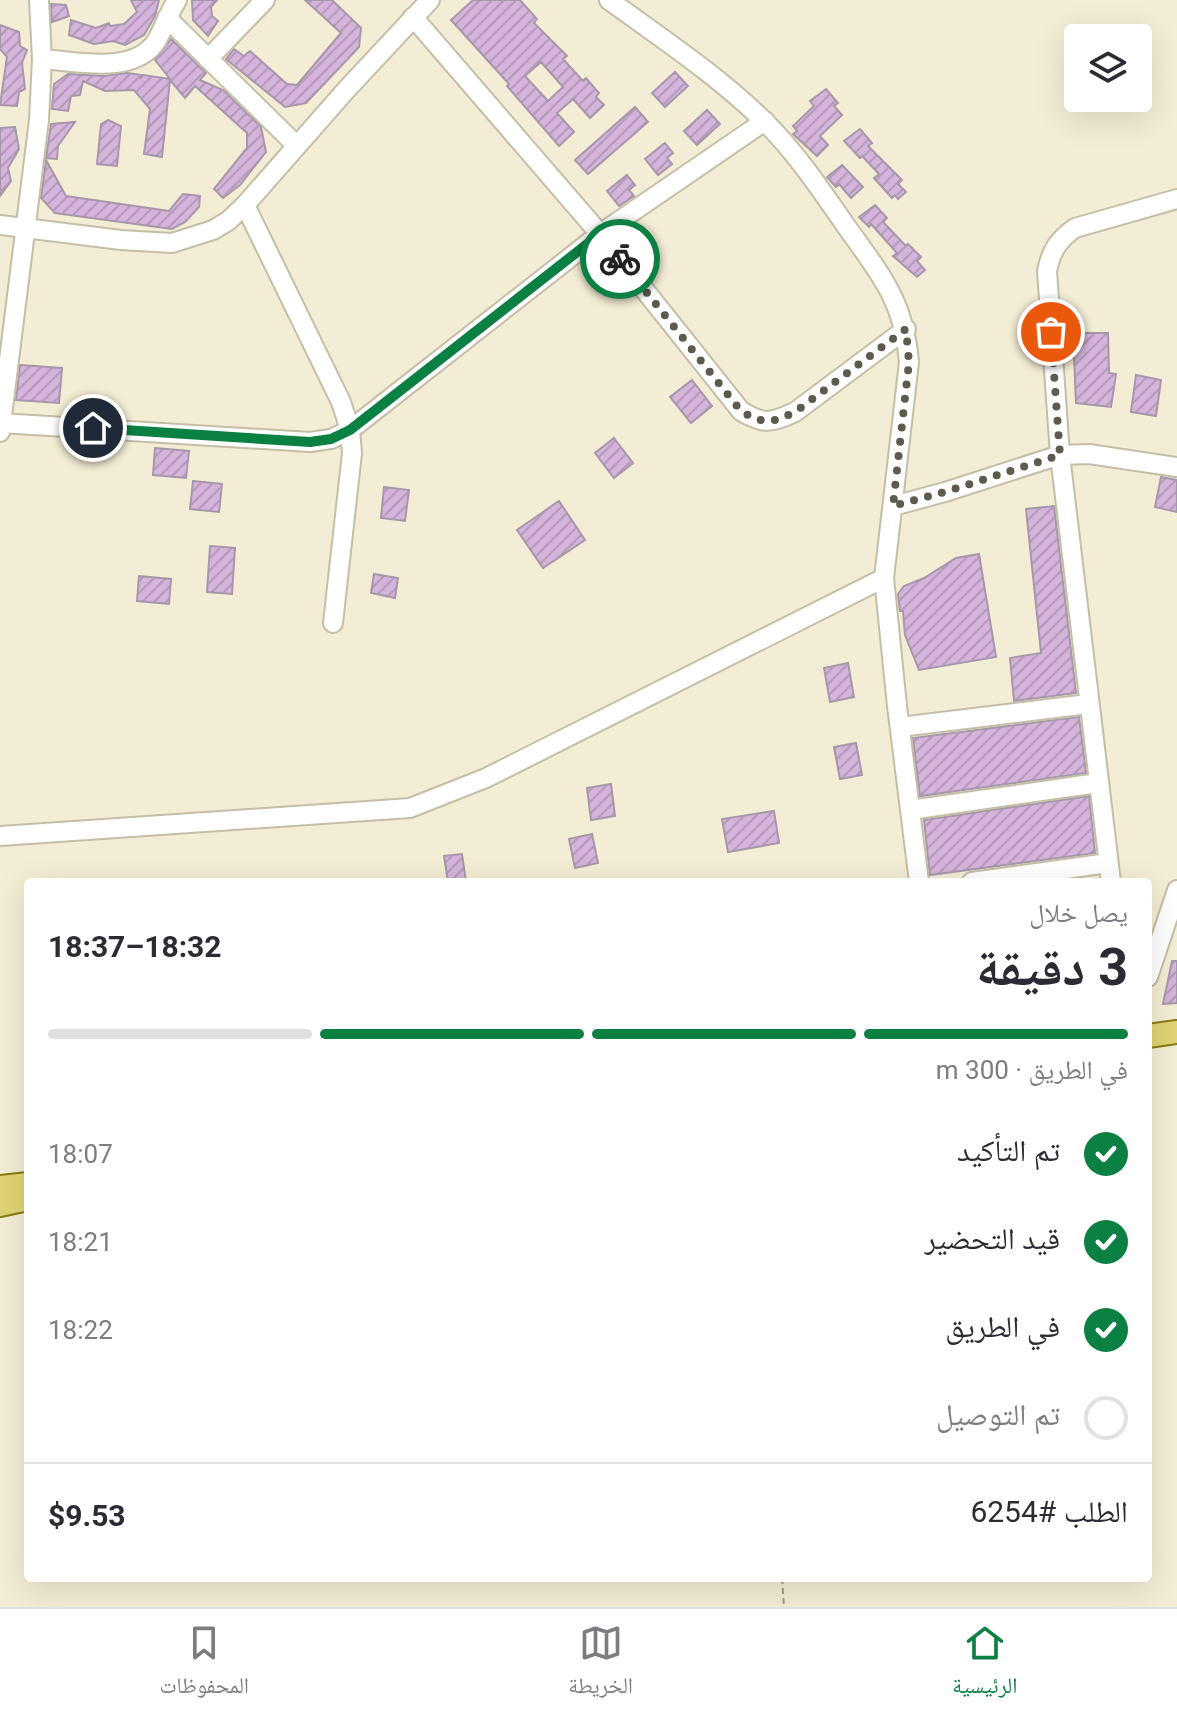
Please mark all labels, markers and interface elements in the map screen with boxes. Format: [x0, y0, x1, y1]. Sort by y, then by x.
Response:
map controls [1064, 24, 1152, 112]
button: layers [1064, 24, 1152, 112]
courier [580, 219, 660, 299]
icon: bike [598, 237, 642, 281]
pin [1017, 298, 1085, 366]
icon: bag [1029, 310, 1073, 354]
pin [59, 394, 127, 462]
icon: home [71, 406, 115, 450]
text: يصل خلال [1029, 898, 1128, 928]
text: 18:32–18:37 [48, 929, 222, 964]
text: 3 دقيقة [976, 937, 1128, 998]
text: في الطريق · 300 m [936, 1055, 1128, 1085]
icon: check [1084, 1132, 1128, 1176]
text: تم التأكيد [957, 1133, 1060, 1168]
text: 18:07 [48, 1139, 113, 1169]
icon: check [1084, 1220, 1128, 1264]
text: قيد التحضير [924, 1221, 1060, 1256]
text: 18:21 [48, 1227, 113, 1257]
icon: check [1084, 1308, 1128, 1352]
text: في الطريق [945, 1309, 1060, 1344]
text: 18:22 [48, 1315, 113, 1345]
text: تم التوصيل [936, 1397, 1060, 1432]
text: الطلب #6254 [970, 1494, 1128, 1529]
text: $9.53 [48, 1498, 126, 1533]
tab: المحفوظات [160, 1621, 249, 1707]
tab: الخريطة [568, 1621, 633, 1707]
tab: الرئيسية [952, 1621, 1017, 1707]

